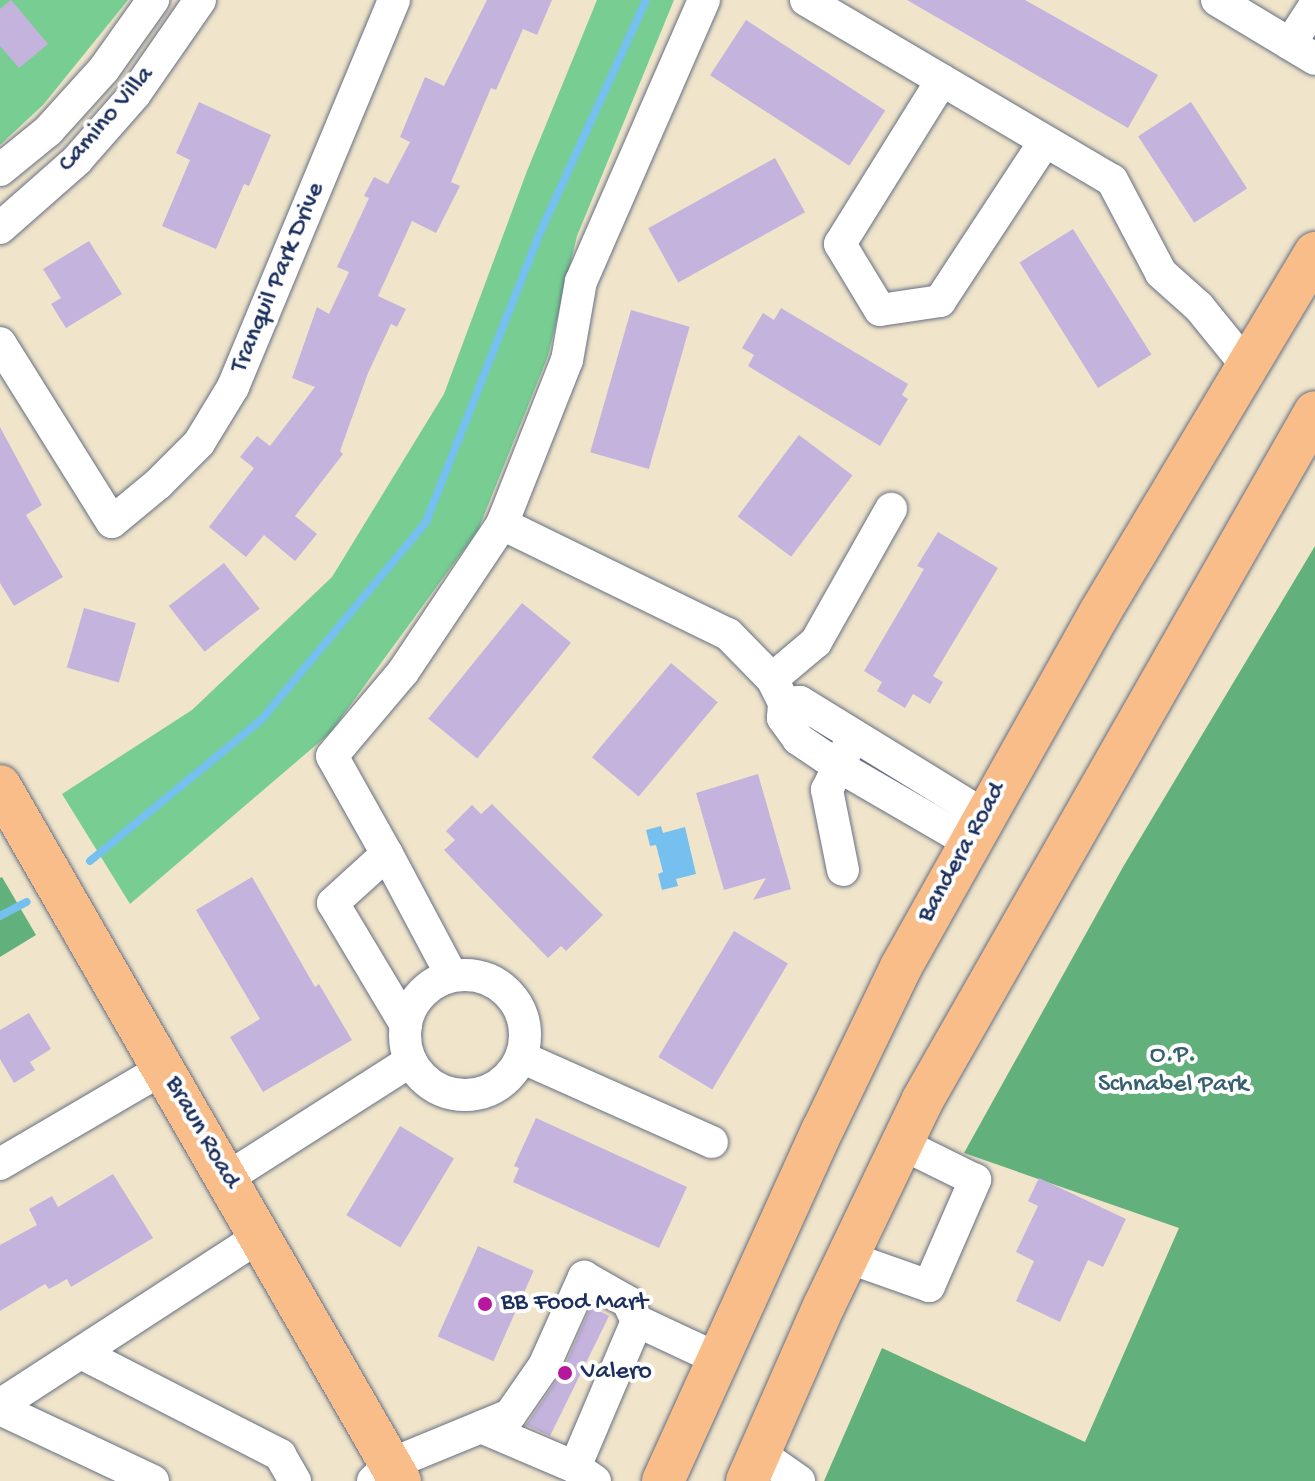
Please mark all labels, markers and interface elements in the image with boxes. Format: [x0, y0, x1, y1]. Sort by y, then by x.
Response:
street label: Camino Villa [52, 60, 162, 180]
street label: Tranquil Park Drive [225, 178, 333, 378]
street label: Bandera Road [912, 778, 1014, 928]
park label: O.P. Schnabel Park [1098, 1040, 1248, 1102]
street label: Braun Road [156, 1071, 246, 1195]
place label: BB Food Mart [501, 1288, 648, 1320]
marker: BB Food Mart [476, 1295, 494, 1313]
place label: Valero [581, 1357, 652, 1389]
marker: Valero [556, 1364, 574, 1382]

